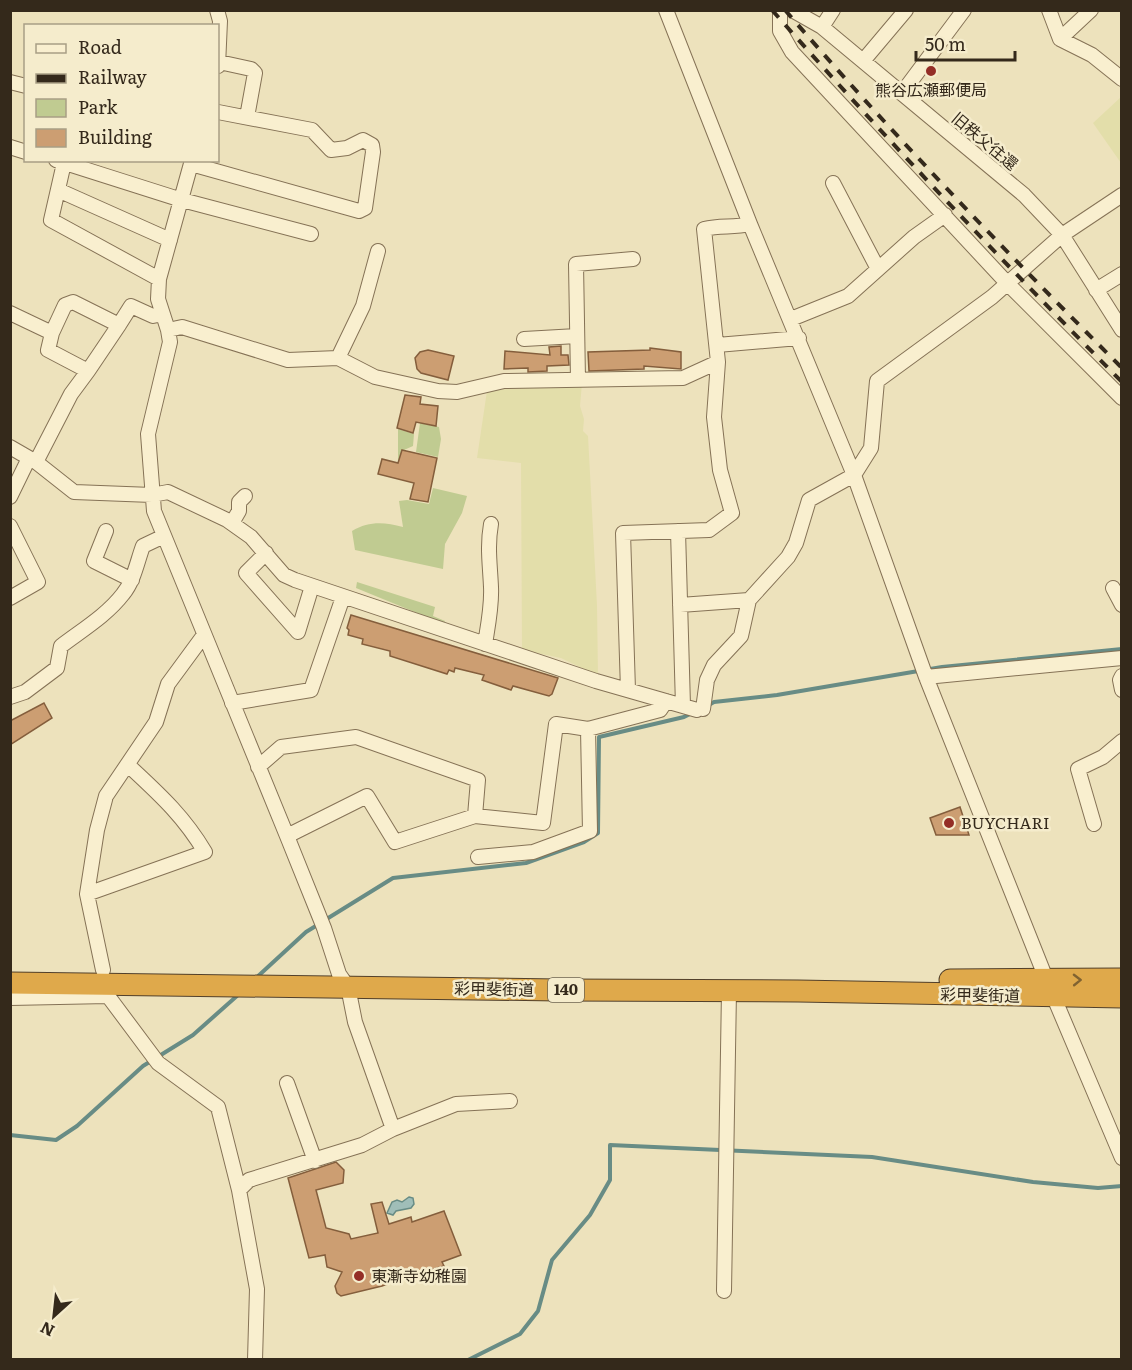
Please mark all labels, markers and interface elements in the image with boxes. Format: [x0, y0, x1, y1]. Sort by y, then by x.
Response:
legend [24, 24, 219, 162]
scale bar [916, 24, 1015, 62]
text: 50 m [925, 30, 966, 57]
text: Road [78, 33, 122, 60]
text: Railway [78, 63, 147, 90]
marker: 熊谷広瀬郵便局 [924, 64, 938, 78]
place label: 熊谷広瀬郵便局 [875, 77, 987, 101]
text: Park [78, 93, 119, 120]
street label: 旧秩父往還 [947, 105, 1024, 175]
text: Building [78, 123, 153, 150]
place label: BUYCHARI [961, 810, 1050, 834]
marker: BUYCHARI [942, 816, 956, 830]
one-way arrow [1072, 974, 1081, 986]
street label: 彩甲斐街道 [454, 975, 534, 1001]
road number: 140 [548, 978, 584, 1002]
street label: 彩甲斐街道 [940, 981, 1020, 1007]
place label: 東漸寺幼稚園 [371, 1263, 467, 1287]
marker: 東漸寺幼稚園 [352, 1269, 366, 1283]
north arrow [24, 1286, 84, 1346]
text: N [35, 1317, 58, 1344]

